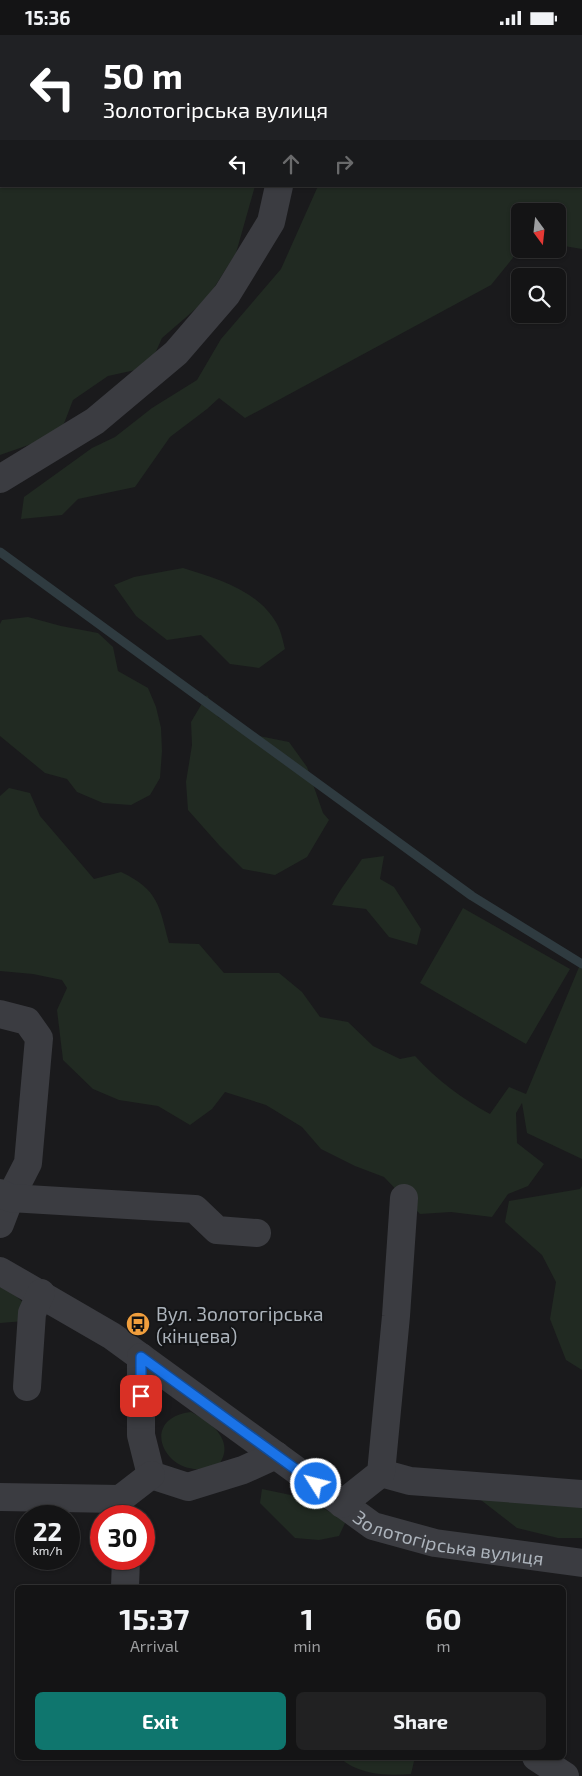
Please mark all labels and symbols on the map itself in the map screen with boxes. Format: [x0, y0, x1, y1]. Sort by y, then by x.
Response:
north arrow [511, 203, 566, 257]
place label: Вул. Золотогірська (кінцева) [156, 1302, 324, 1347]
bus stop icon: Вул. Золотогірська (кінцева) [125, 1311, 151, 1337]
pin [120, 1375, 162, 1417]
position arrow [289, 1457, 341, 1509]
speed limit sign: 30 [90, 1505, 155, 1570]
street label: Золотогірська вулиця [350, 1505, 545, 1569]

